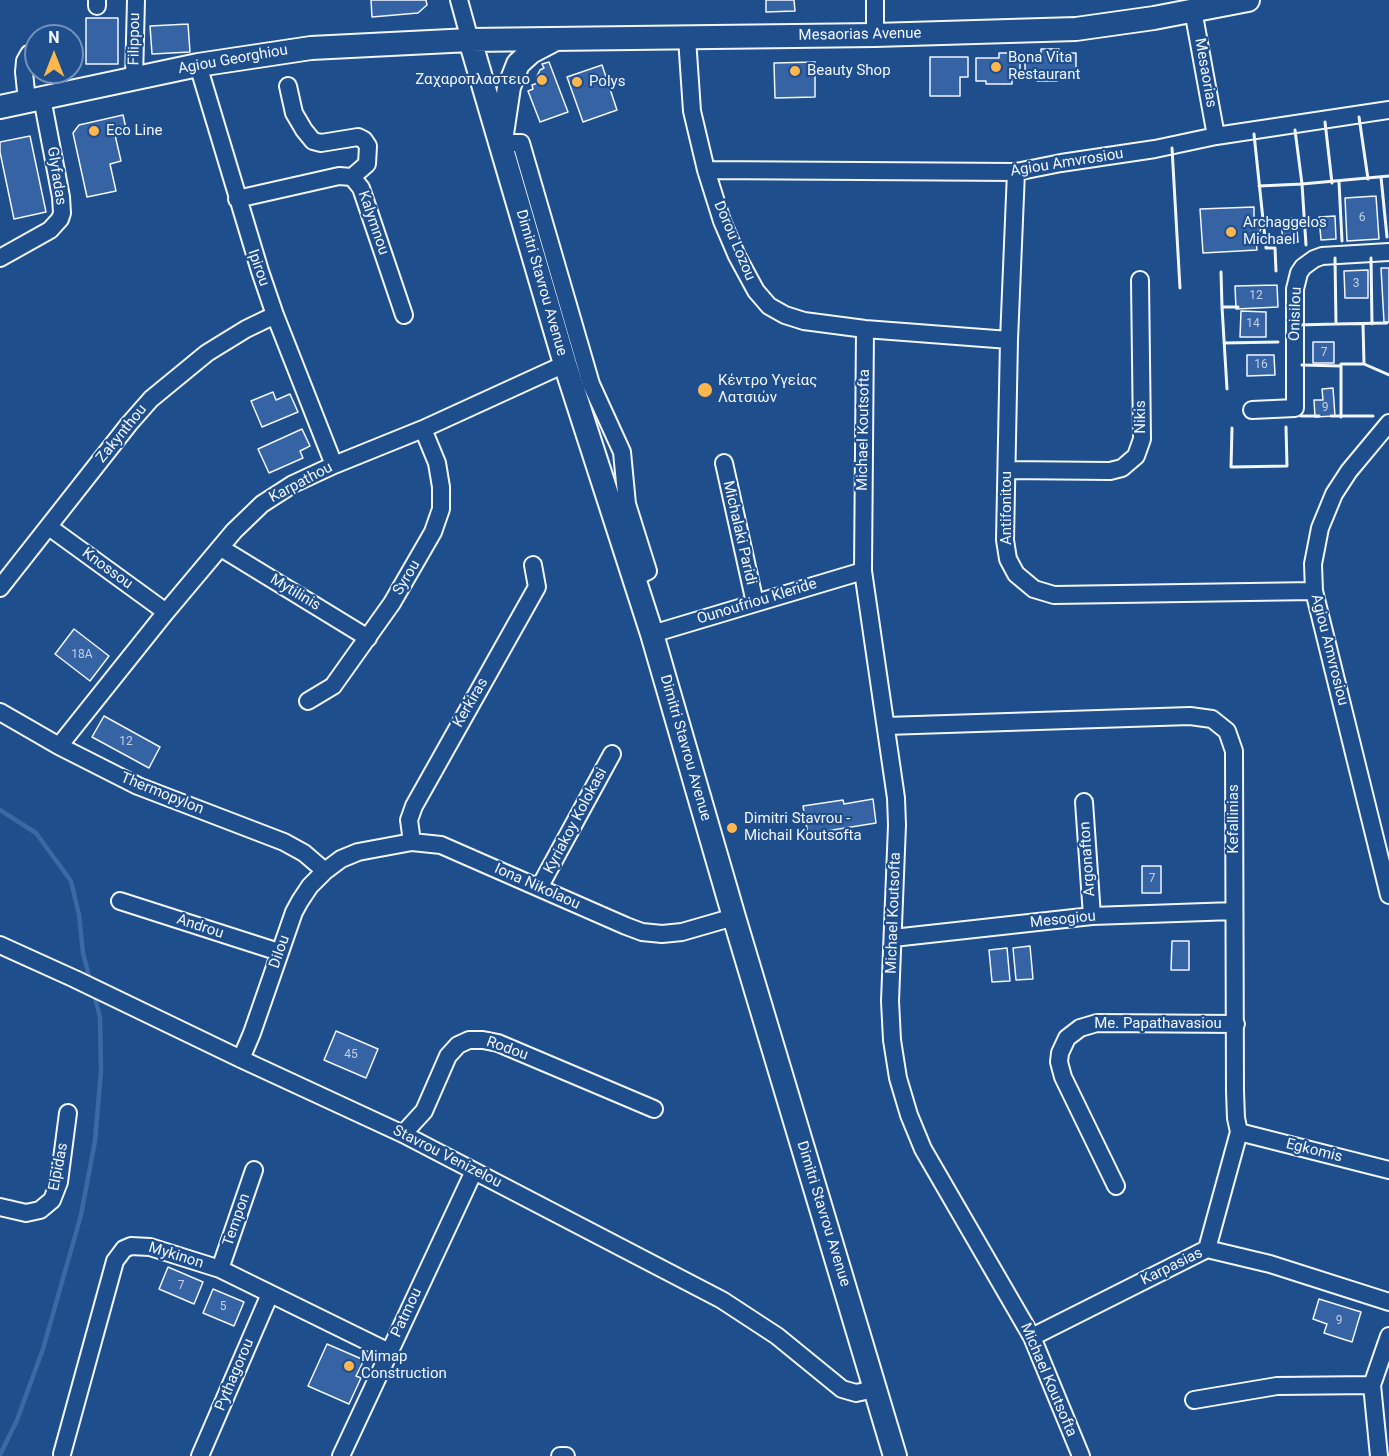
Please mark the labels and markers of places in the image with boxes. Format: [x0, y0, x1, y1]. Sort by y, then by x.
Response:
place label: Bona Vita Restaurant [1008, 49, 1080, 84]
marker: Bona Vita Restaurant [989, 60, 1003, 74]
place label: Beauty Shop [807, 62, 891, 80]
marker: Beauty Shop [788, 64, 802, 78]
place label: Ζαχαροπλαστειο [415, 71, 530, 89]
marker: Ζαχαροπλαστειο [535, 73, 549, 87]
place label: Polys [589, 73, 625, 91]
marker: Polys [570, 75, 584, 89]
place label: Eco Line [106, 122, 162, 140]
marker: Eco Line [87, 124, 101, 138]
place label: Archaggelos Michael [1243, 214, 1327, 249]
marker: Archaggelos Michael [1224, 225, 1238, 239]
place label: Κέντρο Υγείας Λατσιών [718, 372, 817, 407]
marker: Κέντρο Υγείας Λατσιών [696, 381, 714, 399]
place label: Dimitri Stavrou - Michail Koutsofta [744, 810, 862, 845]
marker: Dimitri Stavrou - Michail Koutsofta [725, 821, 739, 835]
place label: Mimap Construction [361, 1348, 447, 1383]
marker: Mimap Construction [342, 1359, 356, 1373]

